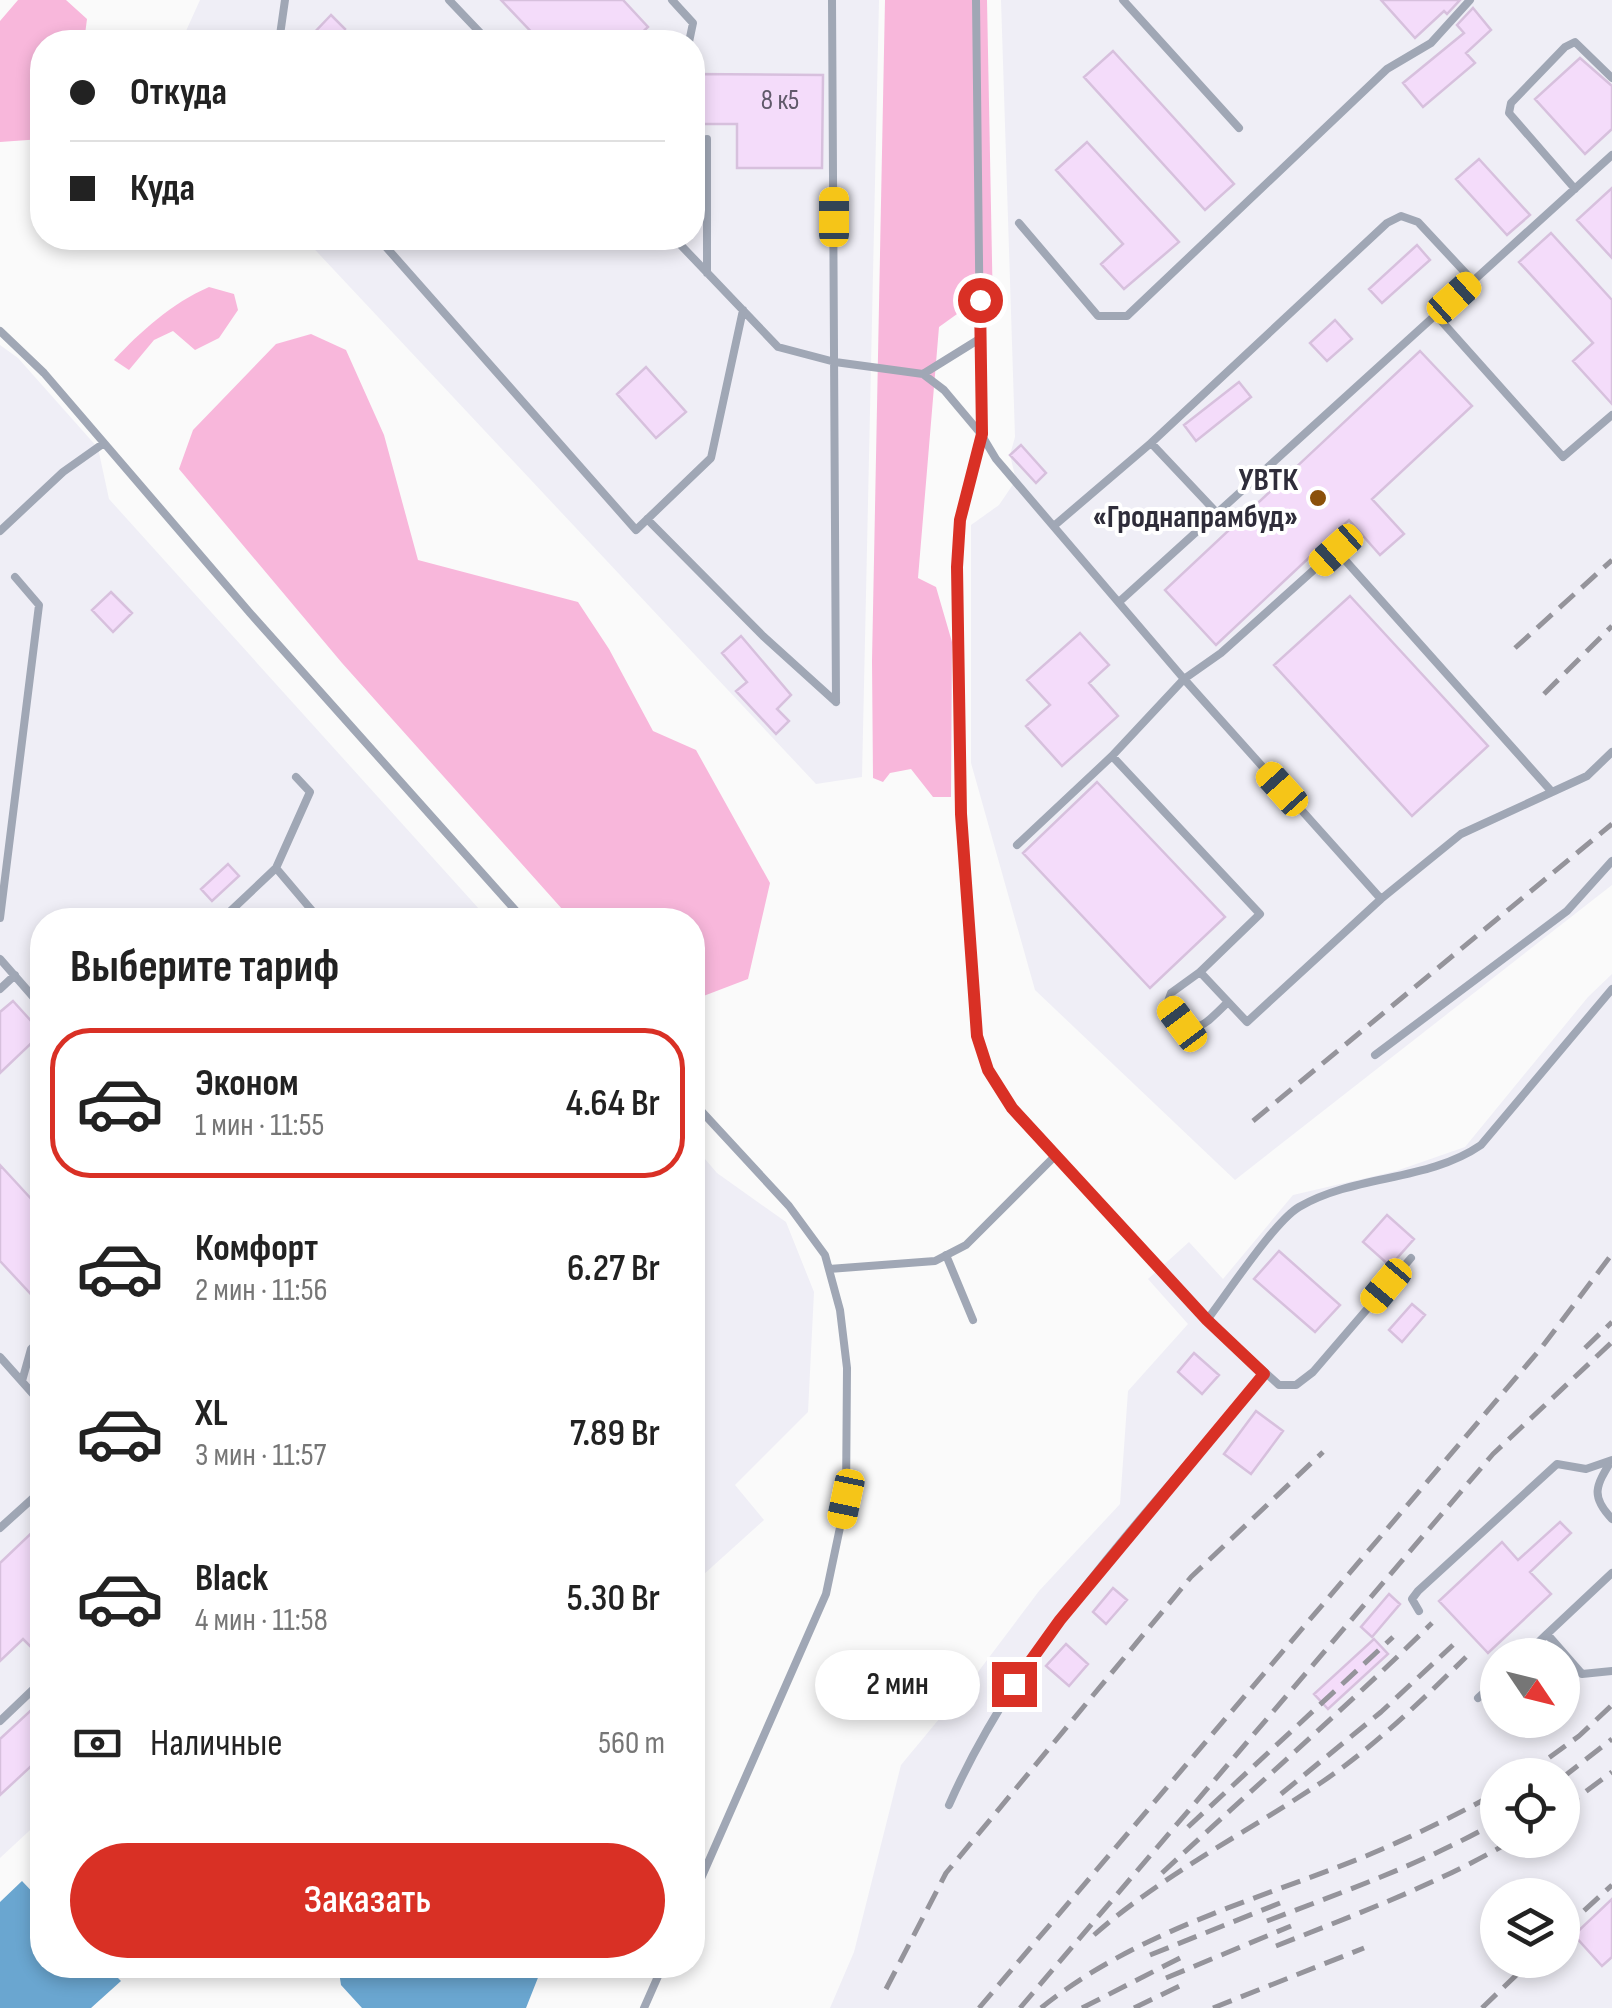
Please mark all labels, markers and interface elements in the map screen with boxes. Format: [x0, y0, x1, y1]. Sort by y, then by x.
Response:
text: Откуда [130, 70, 227, 115]
house number: 8 к5 [761, 84, 799, 117]
text: Куда [130, 166, 195, 211]
car [819, 187, 849, 247]
car [1422, 267, 1486, 329]
route start [958, 278, 1003, 323]
place label: УВТК «Гроднапрамбуд» [1093, 461, 1298, 537]
marker: УВТК «Гроднапрамбуд» [1307, 487, 1329, 509]
car [1304, 519, 1368, 581]
car [1251, 757, 1313, 821]
text: Выберите тариф [70, 940, 339, 995]
car [1152, 991, 1212, 1057]
icon: car [75, 1058, 165, 1148]
text: Эконом [195, 1061, 299, 1106]
text: 4.64 Br [566, 1081, 660, 1126]
text: 1 мин · 11:55 [195, 1106, 324, 1145]
icon: car [75, 1223, 165, 1313]
text: Комфорт [195, 1226, 318, 1271]
text: 6.27 Br [567, 1246, 660, 1291]
car [1355, 1253, 1417, 1319]
text: 2 мин · 11:56 [195, 1271, 327, 1310]
icon: car [75, 1388, 165, 1478]
text: XL [195, 1391, 228, 1436]
text: 7.89 Br [570, 1411, 660, 1456]
text: 3 мин · 11:57 [195, 1436, 326, 1475]
car [825, 1467, 867, 1531]
icon: car [75, 1553, 165, 1643]
text: Black [195, 1556, 268, 1601]
text: 5.30 Br [567, 1576, 660, 1621]
text: 4 мин · 11:58 [195, 1601, 328, 1640]
north arrow [1480, 1638, 1580, 1738]
map controls [1480, 1638, 1580, 1978]
callout: 2 мин [814, 1649, 979, 1719]
route end [992, 1662, 1037, 1707]
text: 2 мин [866, 1665, 929, 1704]
icon: cash [70, 1716, 125, 1771]
text: Наличные [150, 1721, 283, 1766]
text: 560 m [598, 1724, 665, 1763]
button: locate [1480, 1758, 1580, 1858]
button: Заказать [70, 1843, 665, 1958]
button: layers [1480, 1878, 1580, 1978]

